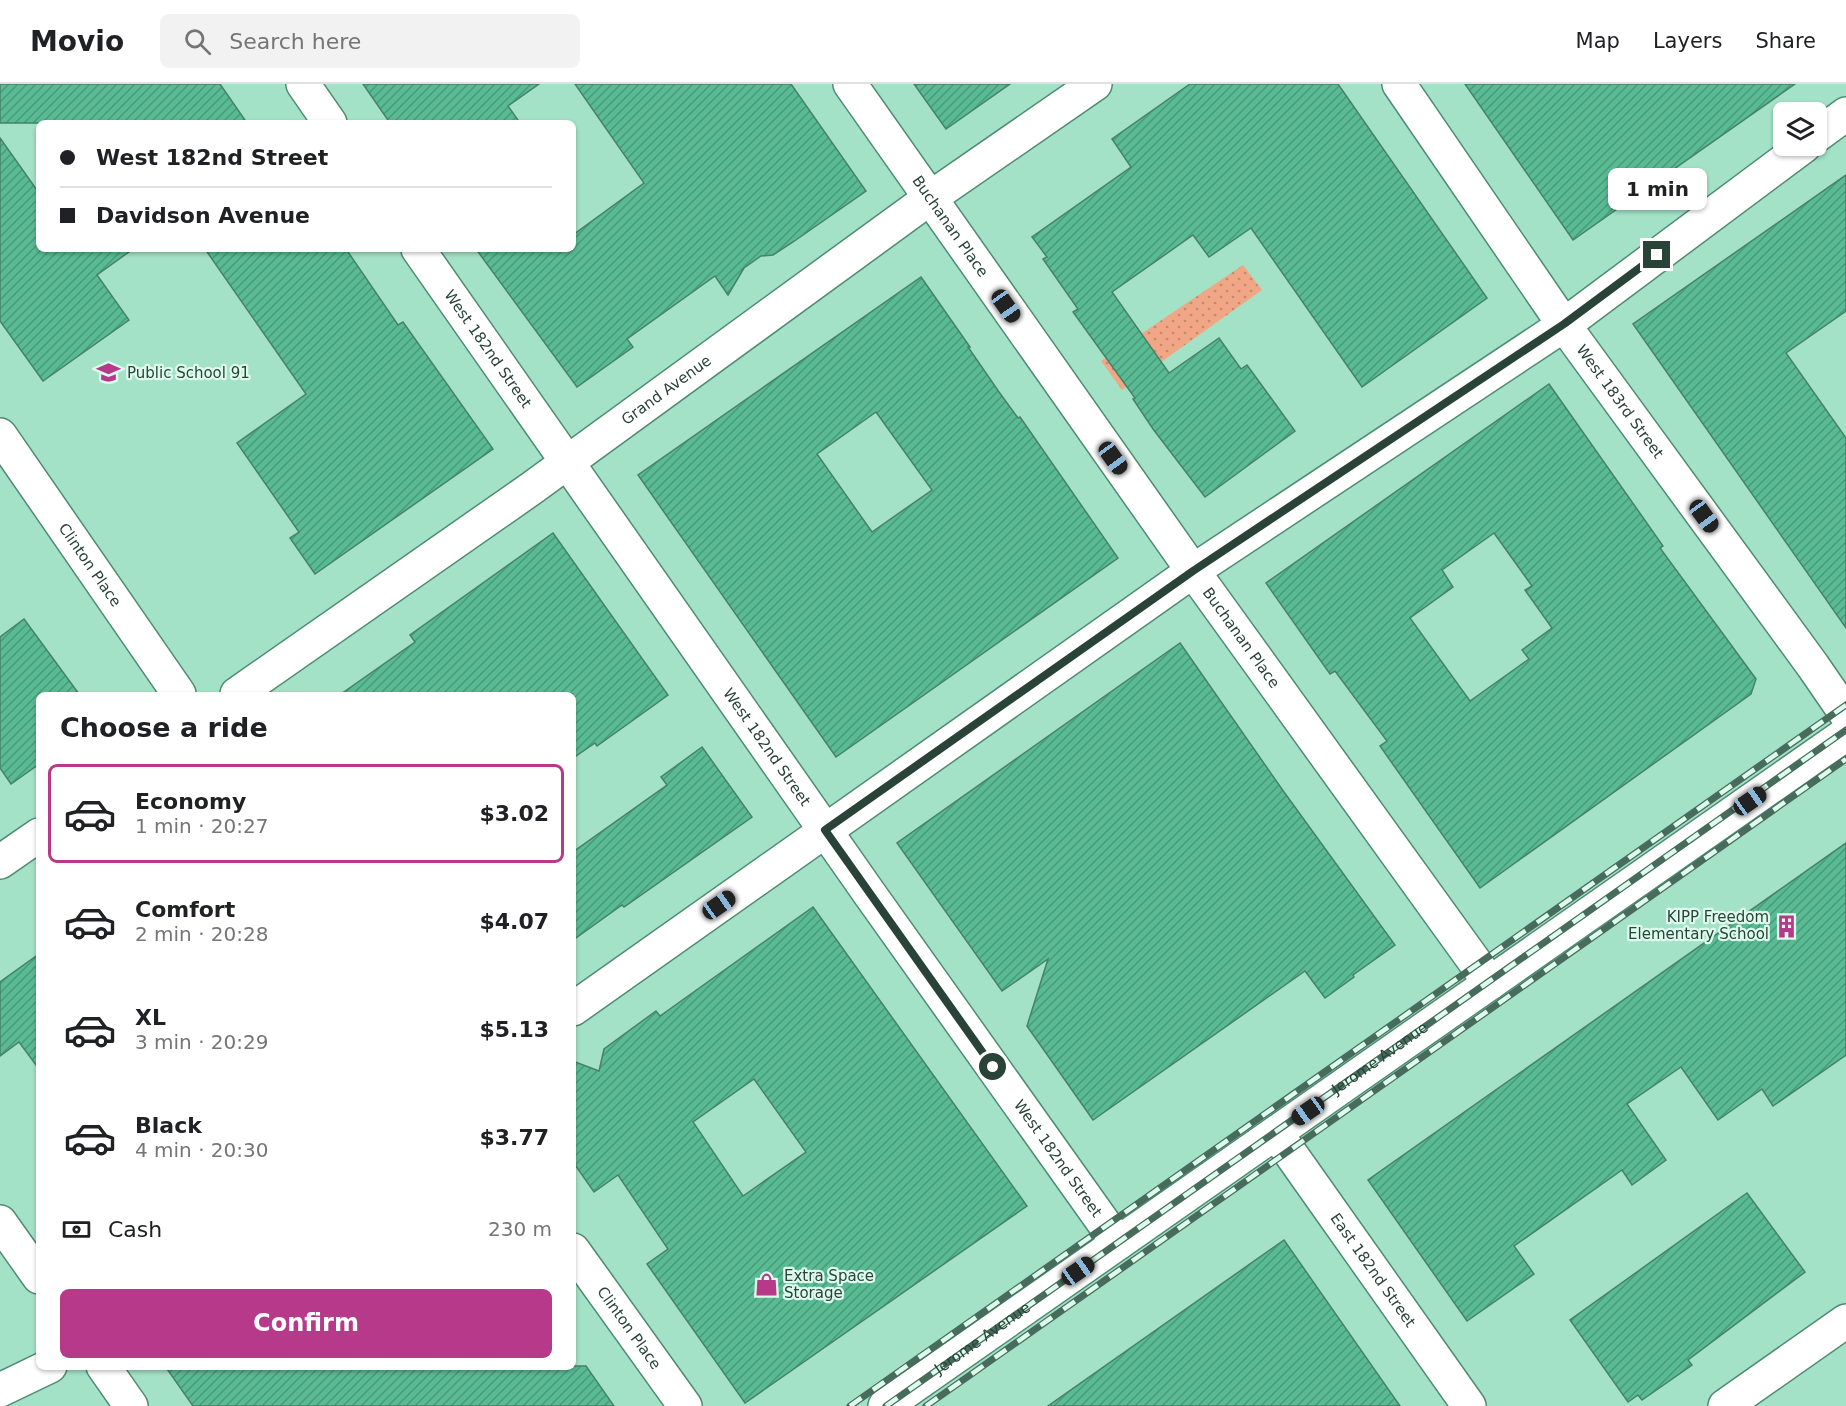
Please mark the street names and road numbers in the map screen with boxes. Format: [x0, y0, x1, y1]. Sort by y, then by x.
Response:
street label: Buchanan Place [908, 172, 992, 280]
street label: West 182nd Street [441, 287, 536, 411]
street label: West 183rd Street [1573, 341, 1667, 462]
street label: Grand Avenue [618, 351, 715, 429]
street label: Clinton Place [55, 520, 125, 610]
street label: Buchanan Place [1199, 584, 1283, 692]
street label: West 182nd Street [719, 685, 814, 810]
street label: Jerome Avenue [1328, 1018, 1431, 1099]
street label: West 182nd Street [1010, 1096, 1106, 1221]
street label: East 182nd Street [1327, 1210, 1419, 1331]
street label: Clinton Place [593, 1283, 665, 1373]
street label: Jerome Avenue [930, 1298, 1034, 1379]

